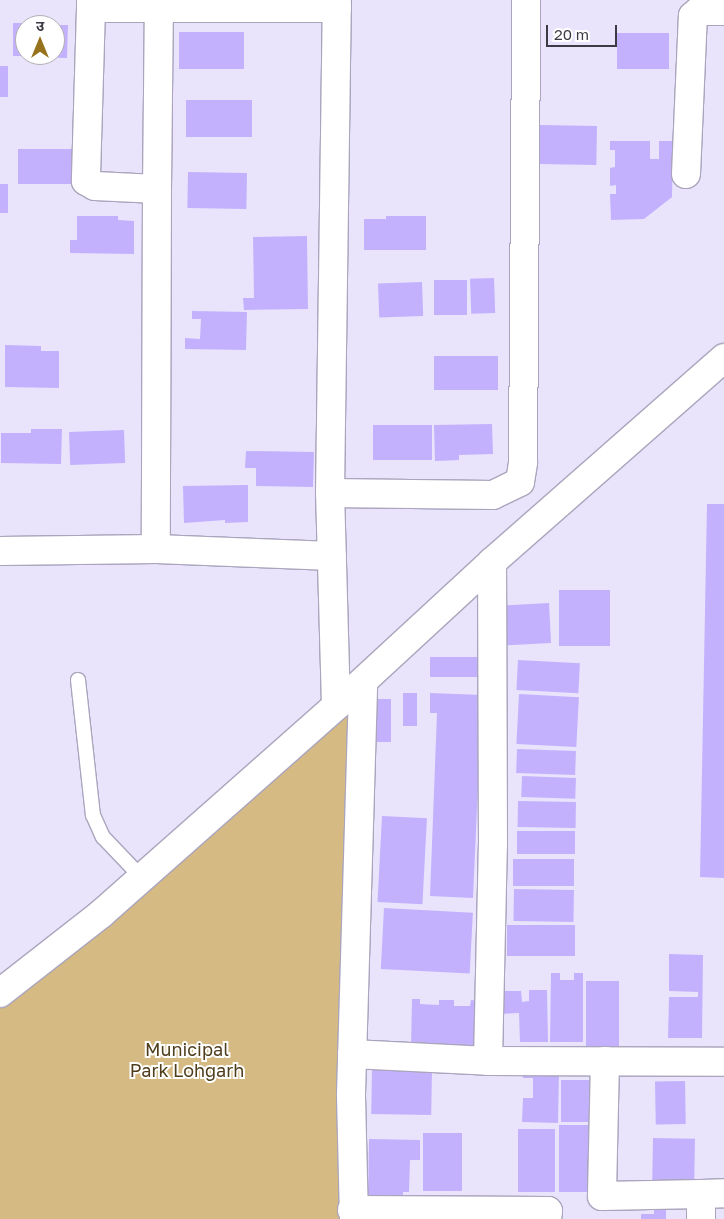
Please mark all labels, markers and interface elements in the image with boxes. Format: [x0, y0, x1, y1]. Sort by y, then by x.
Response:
north arrow [15, 15, 65, 65]
scale bar [549, 15, 620, 47]
text: उ [36, 17, 44, 34]
text: 20 m [554, 25, 589, 43]
park label: Municipal Park Lohgarh [130, 1039, 244, 1082]

